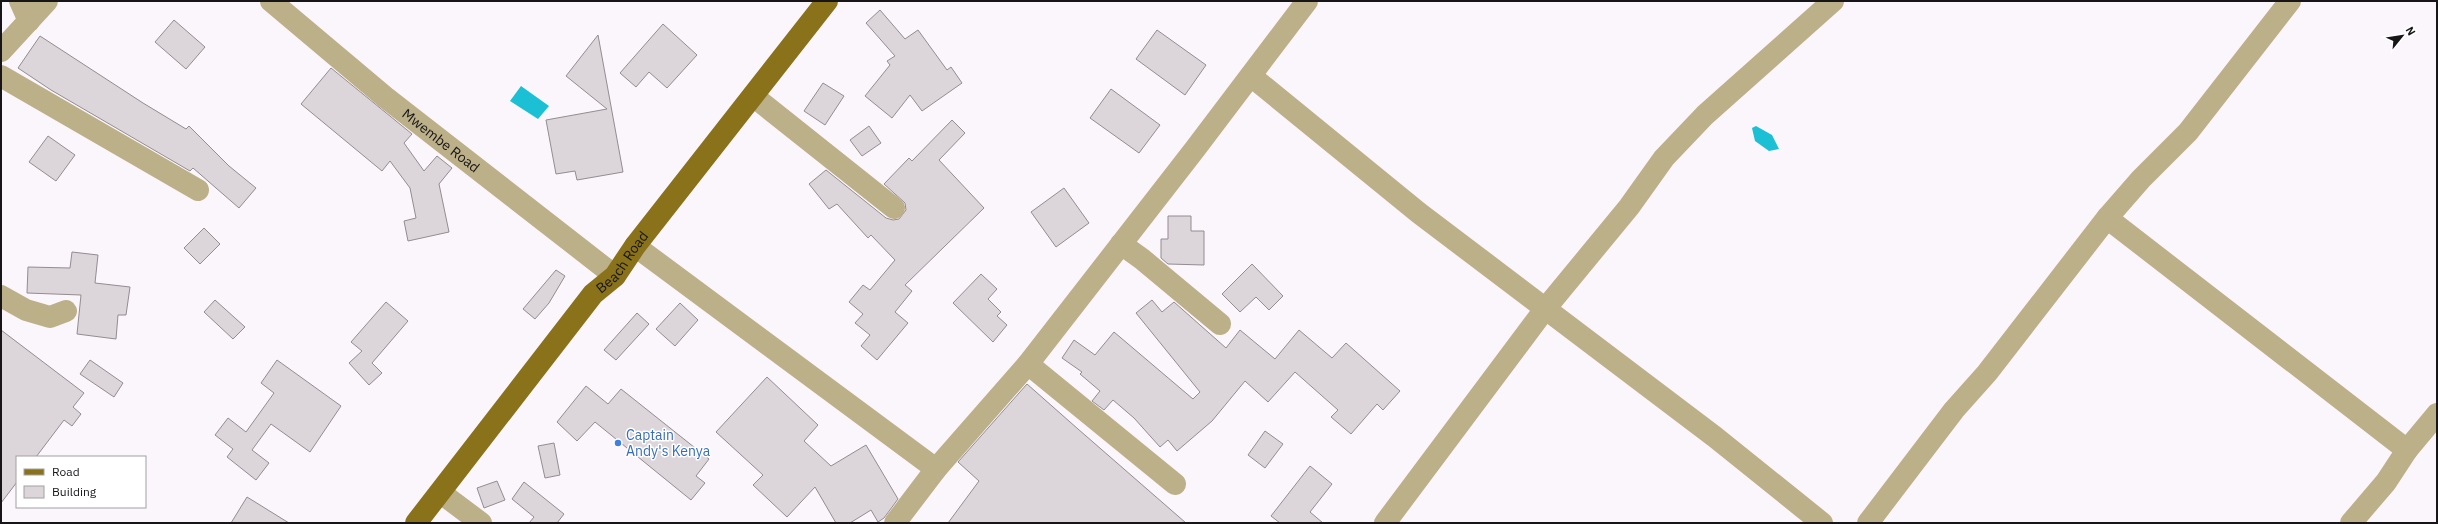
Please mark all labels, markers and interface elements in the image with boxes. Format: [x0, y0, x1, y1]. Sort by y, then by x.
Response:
north arrow [2382, 16, 2422, 56]
text: N [2403, 24, 2419, 38]
street label: Mwembe Road [399, 105, 483, 176]
street label: Beach Road [592, 227, 652, 297]
place label: Captain Andy's Kenya [626, 426, 711, 460]
marker: Captain Andy's Kenya [613, 438, 623, 448]
legend [16, 456, 146, 508]
text: Road [52, 464, 80, 479]
text: Building [52, 484, 97, 499]

